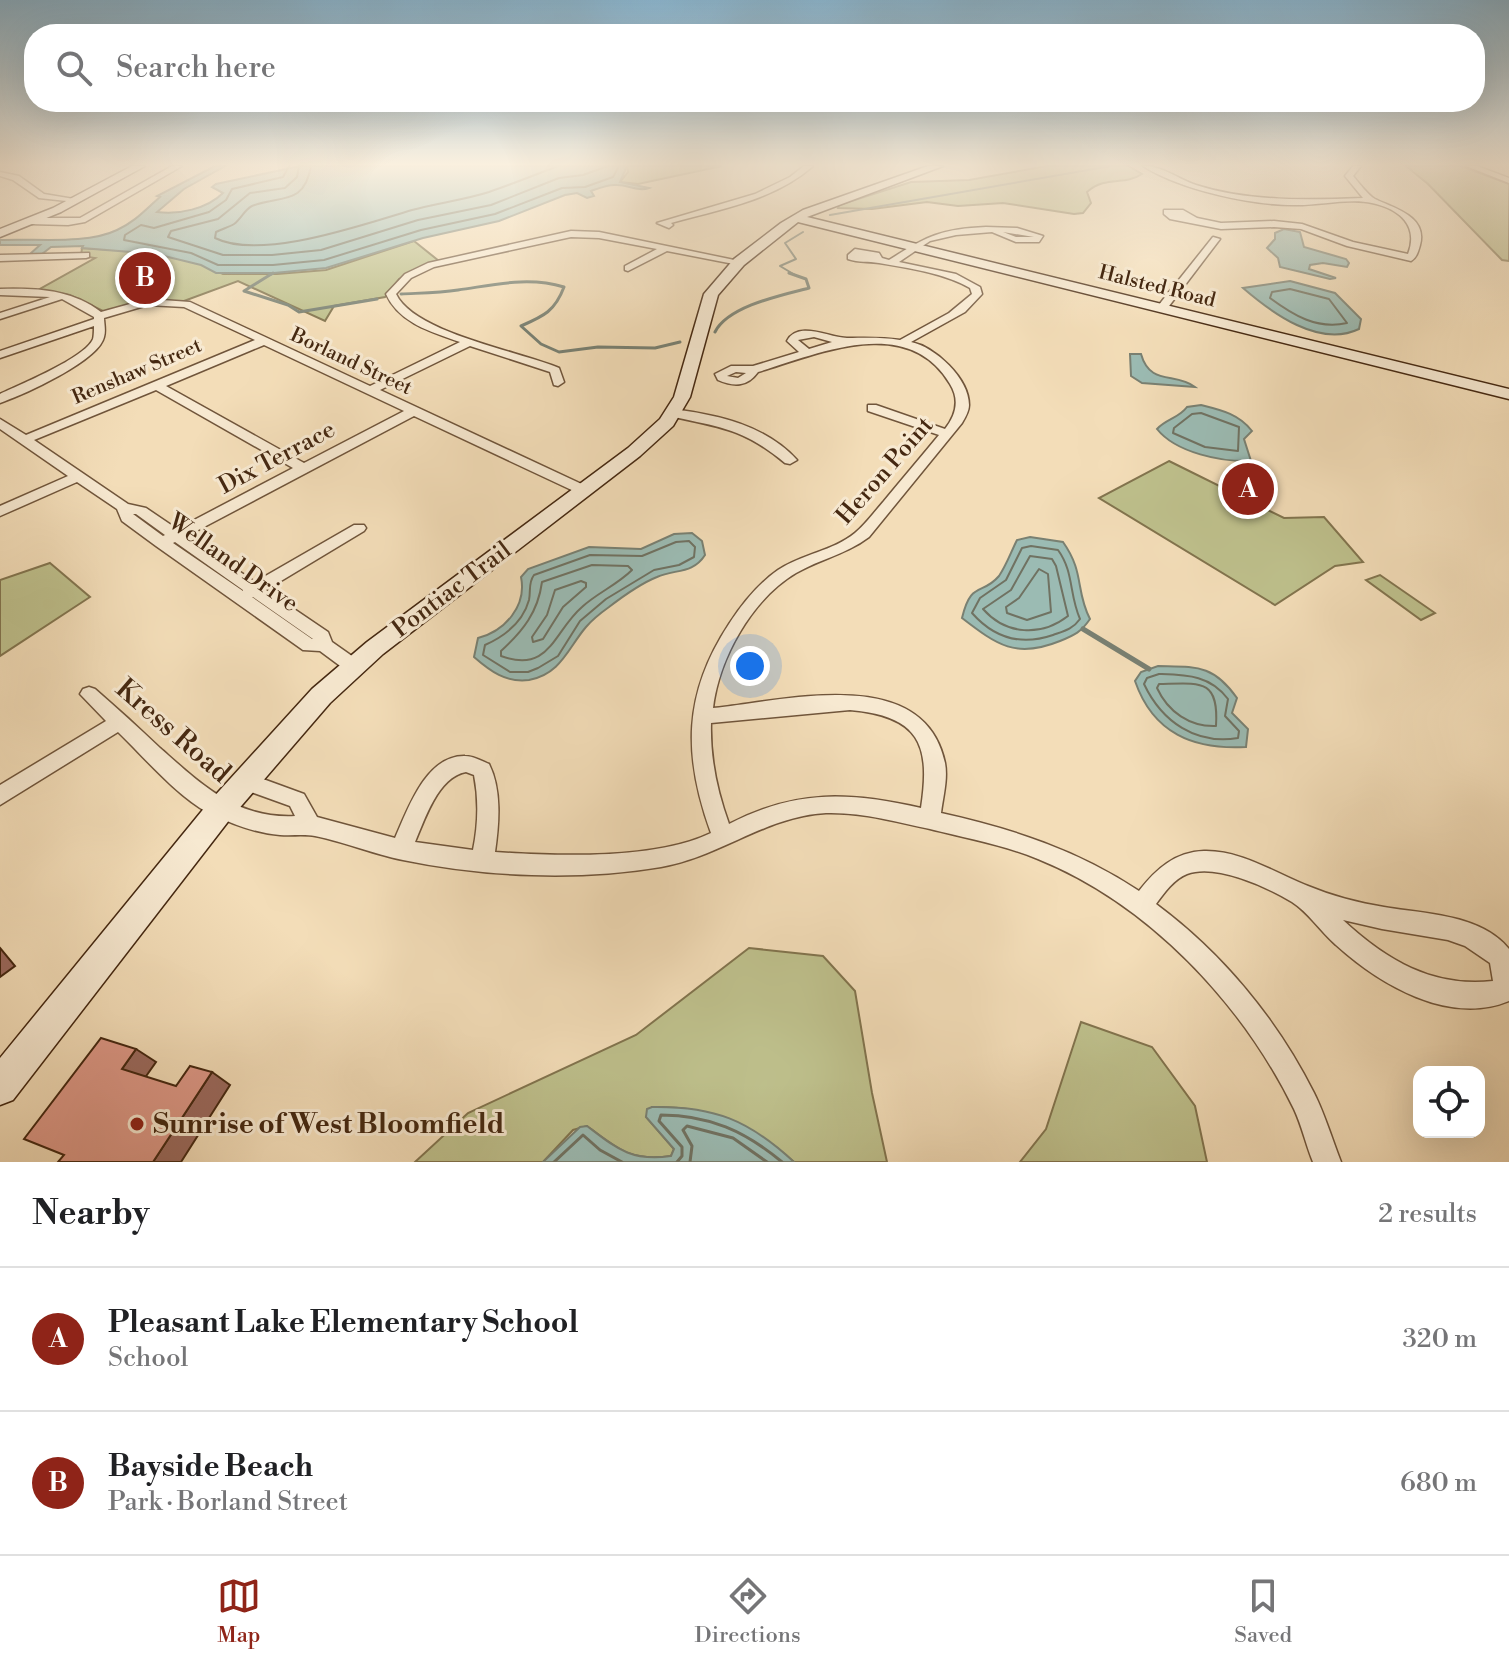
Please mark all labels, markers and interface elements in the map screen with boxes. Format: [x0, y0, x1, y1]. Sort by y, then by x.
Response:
search box [24, 24, 1485, 112]
icon: search [52, 46, 96, 90]
text: Search here [116, 49, 276, 87]
pin: B [119, 248, 171, 308]
street label: Halsted Road [1096, 260, 1219, 314]
street label: Borland Street [285, 322, 416, 401]
street label: Renshaw Street [68, 333, 206, 411]
street label: Heron Point [830, 411, 940, 531]
street label: Dix Terrace [213, 415, 341, 501]
pin: A [1222, 459, 1274, 519]
street label: Welland Drive [161, 506, 304, 619]
street label: Pontiac Trail [386, 535, 518, 645]
your location [730, 646, 770, 686]
street label: Kress Road [108, 671, 238, 791]
map controls [1413, 1066, 1485, 1138]
button: locate [1413, 1066, 1485, 1138]
place label: Sunrise of West Bloomfield [153, 1107, 505, 1142]
marker: Sunrise of West Bloomfield [128, 1115, 146, 1133]
text: Nearby [32, 1193, 150, 1235]
text: 2 results [1378, 1198, 1477, 1230]
text: Pleasant Lake Elementary School [108, 1304, 578, 1342]
text: A [49, 1323, 67, 1355]
text: 320 m [1402, 1323, 1477, 1355]
text: School [108, 1342, 188, 1374]
text: Bayside Beach [108, 1448, 313, 1486]
text: B [48, 1467, 68, 1499]
text: 680 m [1400, 1467, 1477, 1499]
text: Park · Borland Street [108, 1486, 348, 1518]
tab: Map [217, 1574, 261, 1649]
tab: Directions [695, 1574, 801, 1649]
tab: Saved [1234, 1574, 1292, 1649]

